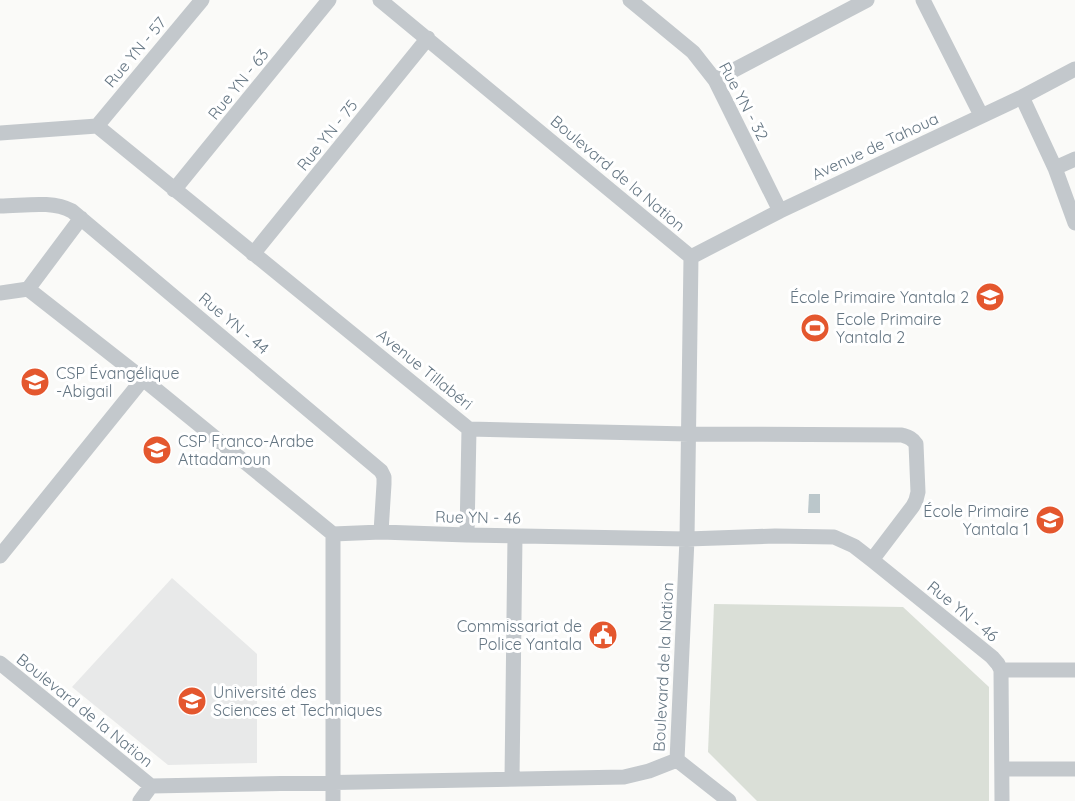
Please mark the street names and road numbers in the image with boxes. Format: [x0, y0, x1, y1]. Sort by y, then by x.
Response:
street label: Rue YN - 57 [100, 13, 170, 91]
street label: Rue YN - 63 [203, 44, 273, 124]
street label: Rue YN - 32 [715, 58, 773, 144]
street label: Rue YN - 75 [292, 95, 362, 175]
street label: Avenue de Tahoua [808, 108, 942, 184]
street label: Boulevard de la Nation [547, 111, 689, 235]
street label: Rue YN - 44 [195, 288, 273, 358]
street label: Avenue Tillabéri [373, 324, 477, 414]
street label: Rue YN - 46 [435, 506, 521, 528]
street label: Rue YN - 46 [923, 576, 1003, 646]
street label: Boulevard de la Nation [649, 582, 677, 752]
street label: Boulevard de la Nation [13, 649, 157, 771]

